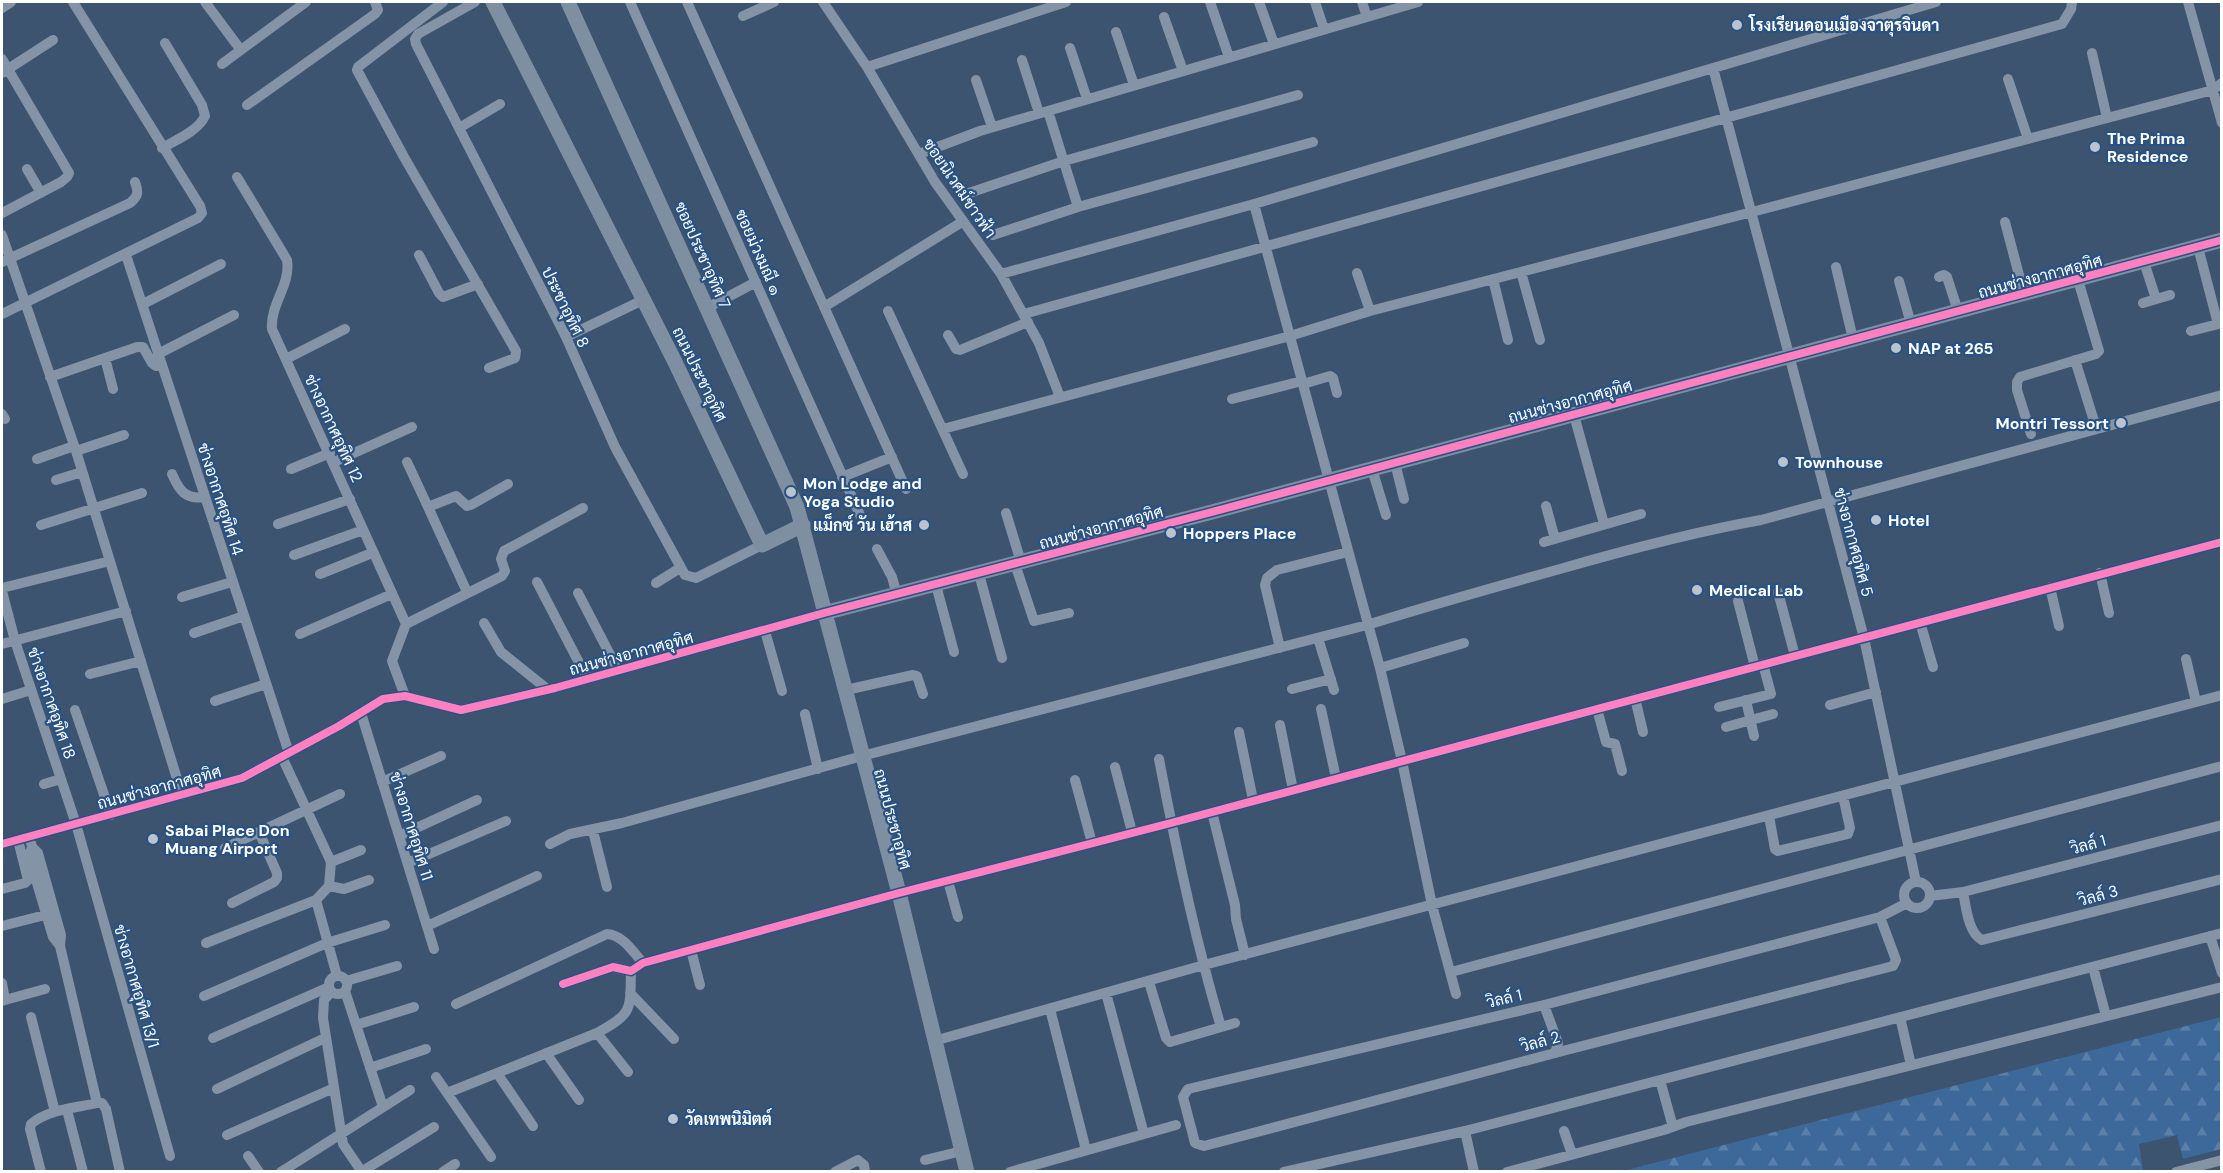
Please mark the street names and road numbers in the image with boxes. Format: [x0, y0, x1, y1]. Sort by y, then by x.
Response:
street label: ซอยนิเวศม์ชาวฟ้า [918, 133, 1002, 242]
street label: ซอยประชาอุทิศ 7 [669, 198, 736, 312]
street label: ซอยม่วงมณี ๑ [730, 206, 788, 298]
street label: ถนนช่างอากาศอุทิศ [1976, 250, 2105, 304]
street label: ประชาอุทิศ 8 [536, 263, 594, 352]
street label: ถนนประชาอุทิศ [667, 323, 732, 426]
street label: ช่างอากาศอุทิศ 12 [299, 371, 368, 486]
street label: ถนนช่างอากาศอุทิศ [1506, 375, 1635, 429]
street label: ช่างอากาศอุทิศ 14 [192, 440, 249, 559]
street label: ช่างอากาศอุทิศ 5 [1828, 485, 1878, 599]
street label: ถนนช่างอากาศอุทิศ [1037, 501, 1166, 555]
street label: ถนนช่างอากาศอุทิศ [567, 627, 696, 681]
street label: ช่างอากาศอุทิศ 18 [22, 644, 81, 762]
street label: ถนนช่างอากาศอุทิศ [95, 761, 224, 815]
street label: ถนนประชาอุทิศ [868, 766, 916, 872]
street label: ช่างอากาศอุทิศ 11 [384, 769, 438, 883]
street label: วิลล์ 1 [2067, 828, 2108, 860]
street label: วิลล์ 3 [2074, 878, 2120, 911]
street label: ช่างอากาศอุทิศ 13/1 [108, 922, 164, 1050]
street label: วิลล์ 1 [1483, 982, 1524, 1013]
street label: วิลล์ 2 [1517, 1024, 1562, 1057]

